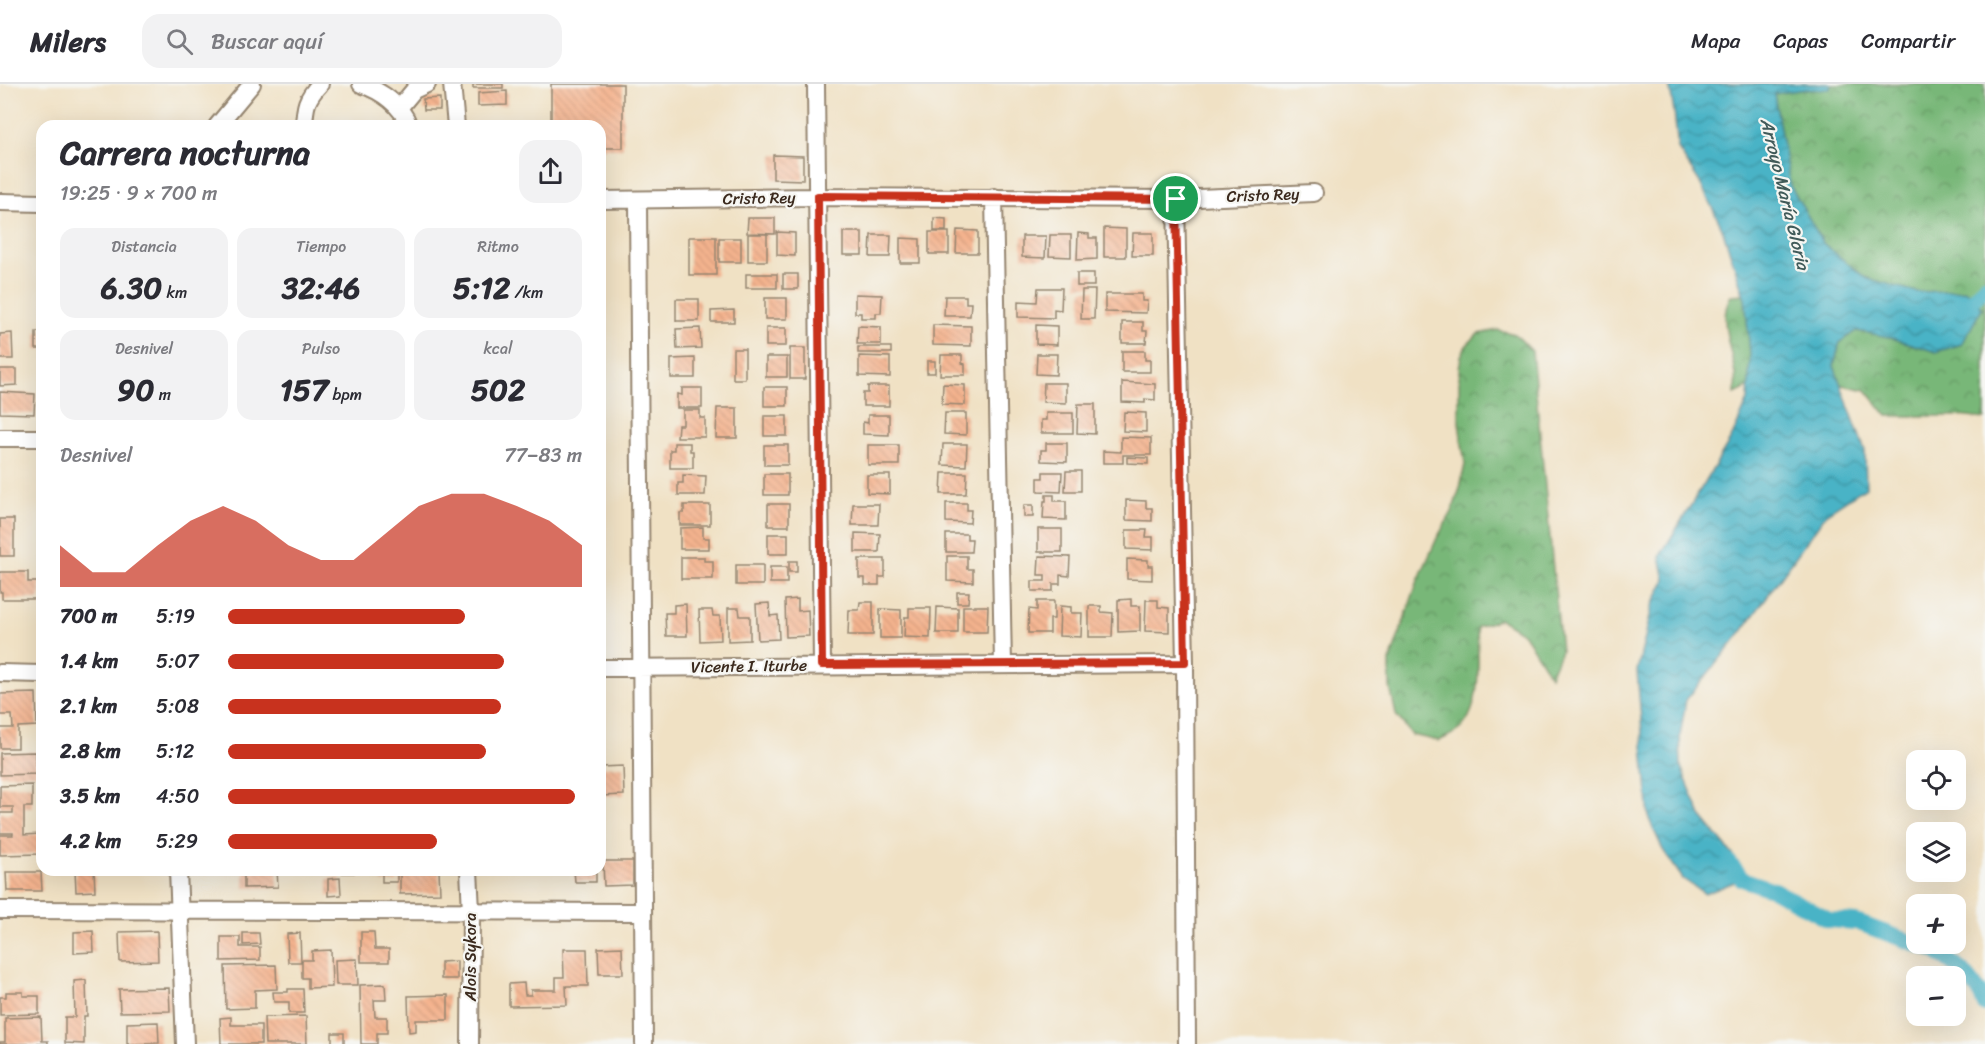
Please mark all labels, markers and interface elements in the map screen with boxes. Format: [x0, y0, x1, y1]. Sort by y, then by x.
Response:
search box [142, 14, 562, 68]
text: Milers [30, 17, 106, 66]
text: Buscar aquí [211, 22, 323, 61]
text: Mapa [1691, 22, 1740, 60]
text: Capas [1773, 22, 1828, 60]
text: Compartir [1861, 22, 1955, 60]
icon: search [163, 25, 196, 58]
water label: Arroyo María Gloria [1750, 114, 1820, 275]
text: Carrera nocturna [60, 124, 310, 182]
button: share [519, 140, 582, 203]
pin [1150, 173, 1201, 224]
text: 19:25 · 9 × 700 m [60, 176, 217, 211]
street label: Cristo Rey [1226, 179, 1301, 211]
icon: arrive [1159, 182, 1192, 215]
street label: Cristo Rey [722, 183, 796, 213]
text: Distancia [111, 232, 177, 261]
text: Tiempo [296, 232, 346, 261]
text: Ritmo [477, 232, 519, 261]
text: 6.30 [101, 261, 162, 315]
text: 32:46 [282, 261, 360, 315]
text: 5:12 [453, 261, 510, 315]
text: km [162, 278, 187, 307]
text: /km [510, 278, 543, 307]
text: Desnivel [115, 334, 173, 363]
text: Pulso [302, 334, 340, 363]
text: kcal [483, 334, 513, 363]
text: 90 [117, 363, 154, 417]
text: 157 [280, 363, 328, 417]
text: 502 [471, 363, 525, 417]
text: m [154, 380, 171, 409]
text: bpm [328, 380, 362, 409]
text: Desnivel [60, 438, 132, 473]
text: 77–83 m [504, 438, 582, 473]
text: 700 m [60, 599, 117, 634]
text: 5:19 [156, 599, 195, 634]
text: 1.4 km [60, 644, 118, 679]
text: 5:07 [156, 644, 198, 679]
street label: Vicente I. Iturbe [691, 650, 807, 682]
text: 2.1 km [60, 689, 117, 724]
text: 5:08 [156, 689, 199, 724]
text: 2.8 km [60, 734, 121, 769]
text: 5:12 [156, 734, 194, 769]
map controls [1906, 750, 1966, 1026]
button: locate [1906, 750, 1966, 810]
text: 3.5 km [60, 779, 120, 814]
text: 4:50 [156, 779, 199, 814]
button: layers [1906, 822, 1966, 882]
text: 4.2 km [60, 824, 121, 859]
text: 5:29 [156, 824, 198, 859]
button: + [1906, 894, 1966, 954]
street label: Alois Sykora [456, 913, 485, 1002]
button: − [1906, 966, 1966, 1026]

